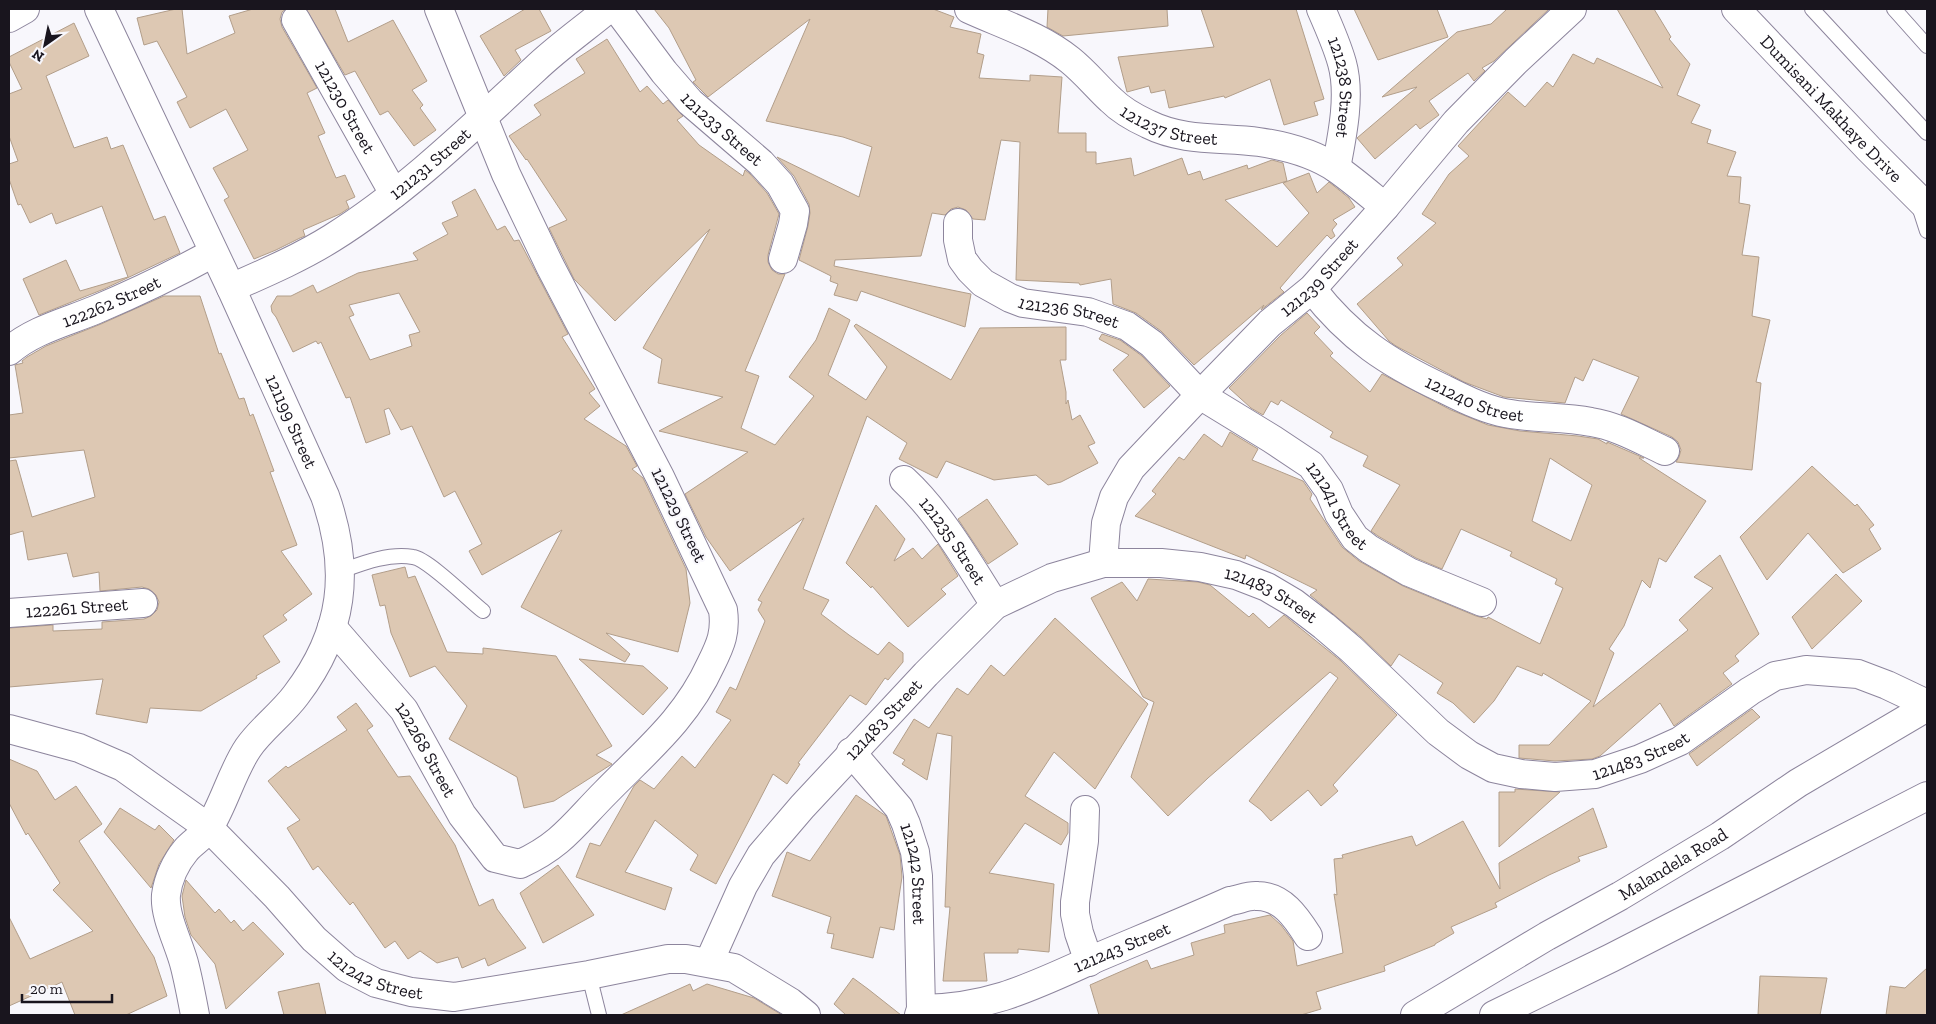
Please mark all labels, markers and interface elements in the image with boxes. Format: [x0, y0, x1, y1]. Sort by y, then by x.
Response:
north arrow [20, 20, 70, 70]
street label: Dumisani Makhaye Drive [1756, 31, 1907, 187]
street label: 121238 Street [1323, 33, 1357, 140]
text: N [29, 45, 47, 66]
street label: 121230 Street [310, 57, 380, 158]
street label: 121233 Street [676, 88, 768, 171]
street label: 121237 Street [1116, 100, 1218, 150]
street label: 121231 Street [385, 123, 475, 204]
street label: 121239 Street [1276, 233, 1363, 321]
street label: 122262 Street [59, 271, 165, 332]
street label: 121236 Street [1015, 291, 1122, 333]
street label: 121199 Street [260, 371, 322, 472]
street label: 121240 Street [1421, 371, 1525, 427]
street label: 121241 Street [1301, 457, 1373, 555]
street label: 121229 Street [647, 464, 712, 566]
street label: 121235 Street [914, 492, 991, 589]
street label: 121483 Street [1222, 562, 1322, 628]
street label: 122261 Street [25, 593, 129, 623]
street label: 121483 Street [841, 674, 927, 765]
street label: 122268 Street [391, 697, 461, 801]
street label: 121483 Street [1589, 726, 1694, 785]
street label: 121242 Street [895, 820, 930, 925]
street label: Malandela Road [1615, 823, 1732, 905]
street label: 121243 Street [1070, 917, 1174, 978]
street label: 121242 Street [323, 945, 425, 1004]
scale bar [22, 972, 112, 1004]
text: 20 m [30, 980, 63, 998]

